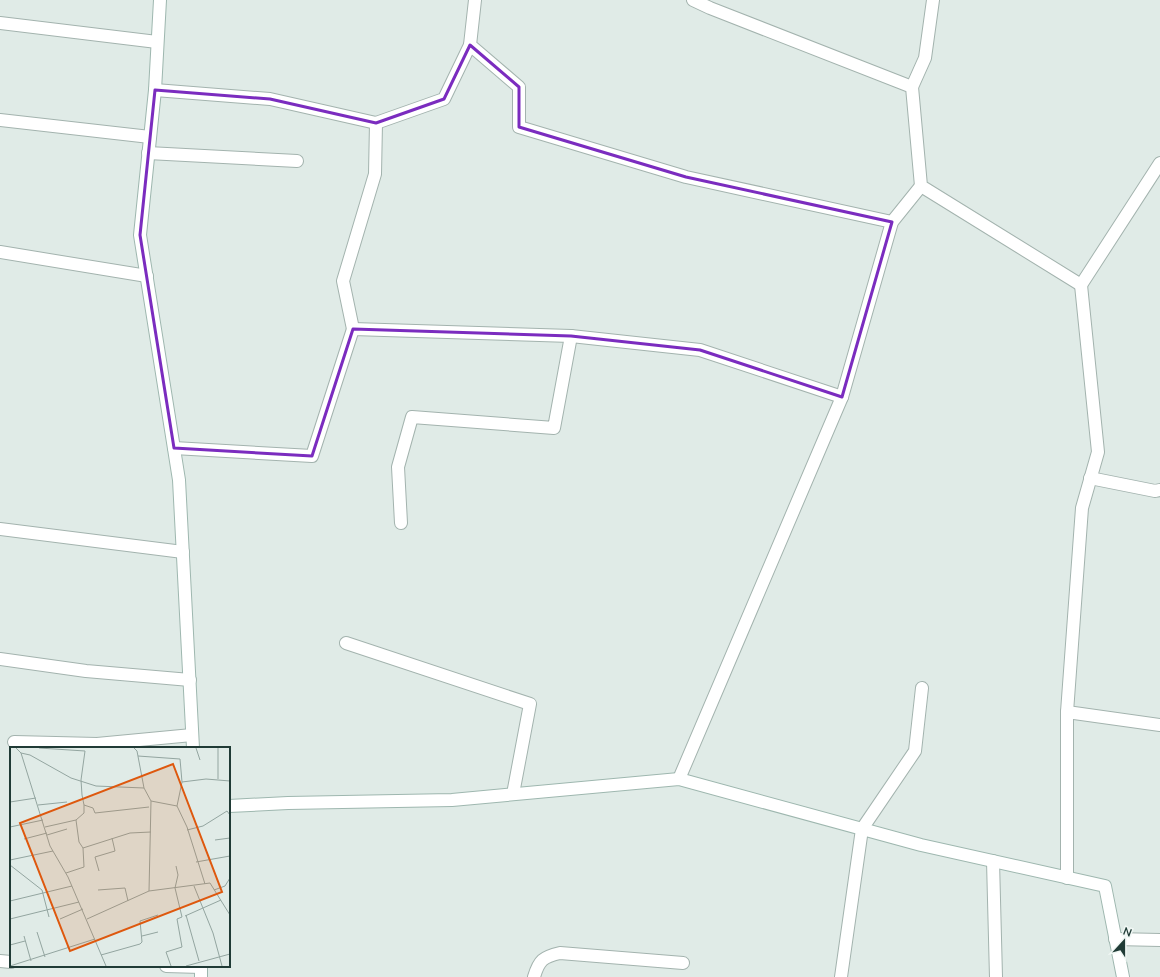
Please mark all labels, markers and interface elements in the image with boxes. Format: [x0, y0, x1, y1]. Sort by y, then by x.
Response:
inset map [10, 747, 230, 967]
north arrow [1104, 921, 1144, 961]
text: N [1121, 924, 1134, 940]

